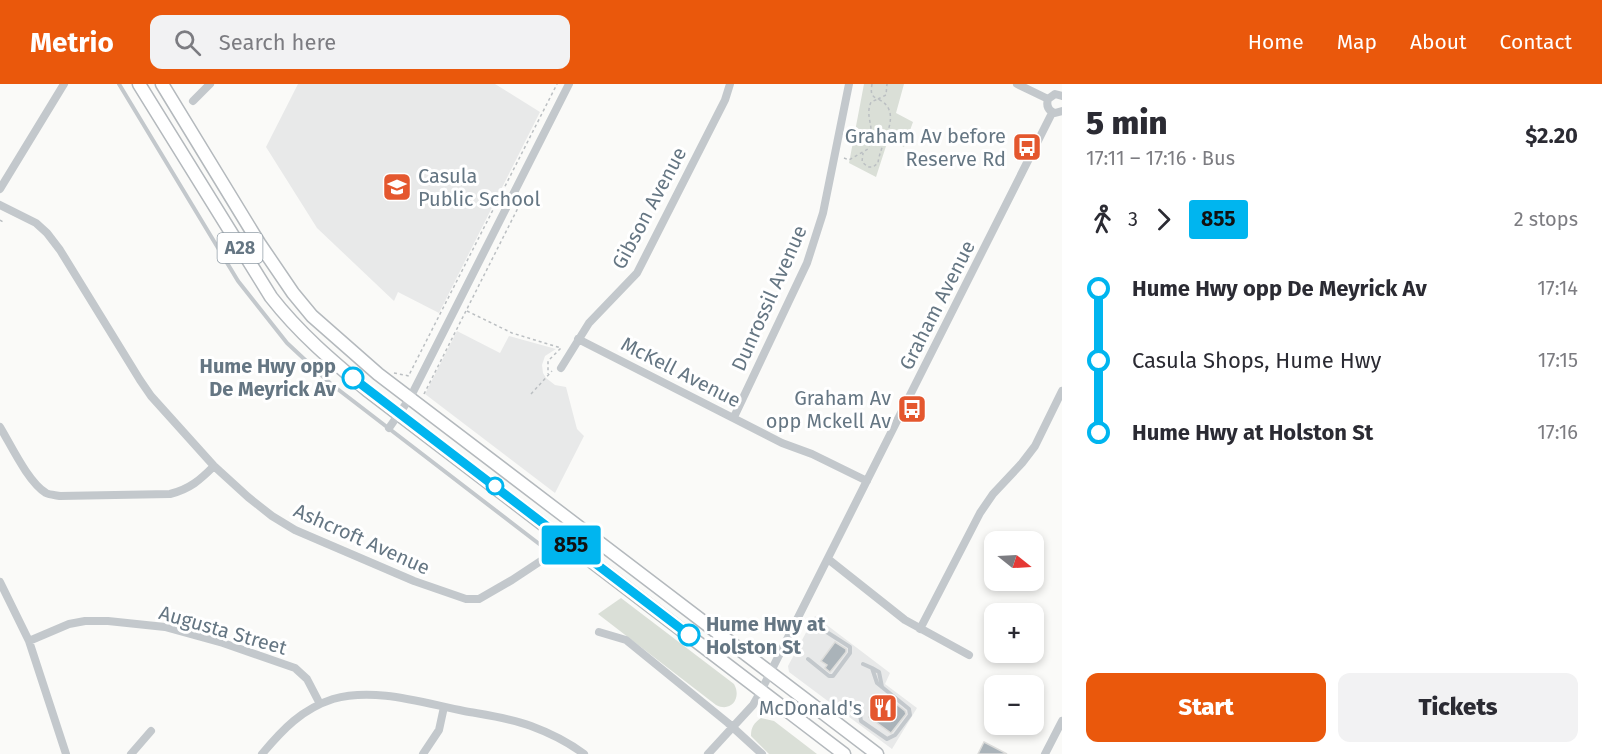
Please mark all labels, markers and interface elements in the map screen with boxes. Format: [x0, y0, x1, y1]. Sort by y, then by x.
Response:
search box [150, 15, 570, 69]
text: Metrio [30, 26, 114, 59]
icon: search [171, 26, 204, 59]
text: Search here [219, 29, 336, 56]
text: Home [1248, 29, 1304, 55]
text: Map [1337, 29, 1377, 55]
text: About [1410, 29, 1467, 55]
text: Contact [1500, 29, 1572, 55]
text: 5 min [1086, 103, 1168, 143]
text: $2.20 [1525, 122, 1578, 149]
place label: Graham Av before Reserve Rd [845, 124, 1006, 171]
bus stop icon: Graham Av before Reserve Rd [1011, 131, 1043, 163]
street label: Gibson Avenue [607, 143, 691, 273]
text: 17:11 – 17:16 · Bus [1086, 146, 1235, 170]
place label: Casula Public School [418, 164, 540, 211]
school or university icon: Casula Public School [381, 171, 413, 203]
icon: walk [1086, 203, 1119, 236]
icon: forward [1147, 203, 1180, 236]
text: 855 [1201, 206, 1236, 232]
text: 3 [1128, 207, 1138, 231]
text: 2 stops [1514, 207, 1578, 231]
street label: Dunrossil Avenue [726, 222, 812, 374]
road number: A28 [218, 233, 262, 263]
street label: Graham Avenue [894, 236, 980, 374]
text: Hume Hwy opp De Meyrick Av [1132, 275, 1427, 302]
text: 17:14 [1537, 276, 1578, 300]
street label: McKell Avenue [617, 332, 745, 412]
text: Casula Shops, Hume Hwy [1132, 347, 1381, 374]
text: 17:15 [1538, 348, 1578, 372]
place label: Hume Hwy opp De Meyrick Av [200, 354, 337, 401]
marker: Hume Hwy opp De Meyrick Av [342, 367, 364, 389]
place label: Graham Av opp Mckell Av [766, 386, 891, 433]
bus stop icon: Graham Av opp Mckell Av [896, 393, 928, 425]
text: Hume Hwy at Holston St [1132, 419, 1373, 446]
text: 17:16 [1537, 420, 1578, 444]
unlabelled marker [486, 477, 504, 495]
street label: Ashcroft Avenue [290, 498, 434, 580]
line badge: 855 [536, 526, 606, 564]
north arrow [984, 531, 1044, 591]
map controls [984, 531, 1044, 735]
text: 855 [554, 532, 588, 558]
street label: Augusta Street [156, 600, 290, 660]
button: + [984, 603, 1044, 663]
place label: Hume Hwy at Holston St [706, 612, 826, 659]
marker: Hume Hwy at Holston St [678, 624, 700, 646]
button: Start [1086, 673, 1326, 742]
button: Tickets [1338, 673, 1578, 742]
button: − [984, 675, 1044, 735]
restaurant icon: McDonald's [867, 692, 899, 724]
place label: McDonald's [759, 696, 862, 720]

